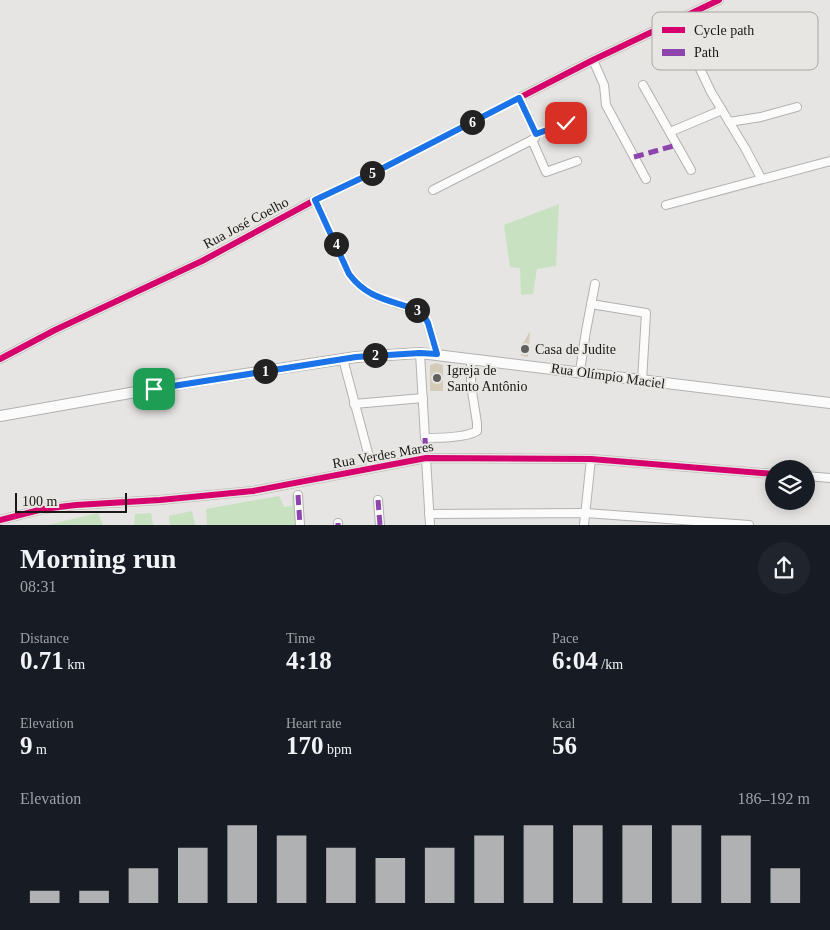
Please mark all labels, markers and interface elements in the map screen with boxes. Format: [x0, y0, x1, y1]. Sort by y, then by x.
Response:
legend [652, 12, 818, 70]
text: Cycle path [694, 23, 754, 38]
text: Path [694, 45, 719, 60]
pin [545, 102, 587, 144]
icon: check [552, 109, 580, 137]
pin: 6 [460, 110, 484, 134]
text: 6 [469, 115, 476, 130]
pin: 5 [360, 160, 384, 186]
text: 5 [369, 166, 376, 181]
street label: Rua José Coelho [201, 194, 291, 252]
pin: 4 [324, 232, 348, 256]
text: 4 [333, 237, 340, 252]
pin: 3 [404, 298, 430, 322]
text: 3 [414, 303, 421, 318]
pin: 2 [362, 342, 388, 368]
place label: Casa de Judite [535, 342, 616, 357]
marker: Casa de Judite [519, 343, 531, 355]
text: 2 [372, 348, 379, 363]
pin: 1 [252, 358, 278, 384]
street label: Rua Olímpio Maciel [550, 361, 666, 391]
place label: Igreja de Santo Antônio [447, 363, 528, 394]
text: 1 [262, 364, 269, 379]
pin [133, 368, 175, 410]
marker: Igreja de Santo Antônio [431, 372, 443, 384]
icon: arrive [140, 375, 168, 403]
street label: Rua Verdes Mares [331, 439, 435, 471]
map controls [765, 460, 815, 510]
button: layers [765, 460, 815, 510]
scale bar [15, 490, 128, 513]
text: 100 m [22, 494, 57, 509]
button: share [758, 542, 810, 594]
text: Morning run [20, 543, 176, 574]
text: 08:31 [20, 578, 56, 595]
text: Distance [20, 631, 69, 646]
text: Time [286, 631, 315, 646]
text: Pace [552, 631, 578, 646]
text: 0.71 [20, 647, 64, 674]
text: 4:18 [286, 647, 332, 674]
text: 6:04 [552, 647, 598, 674]
text: km [64, 657, 85, 672]
text: /km [598, 657, 623, 672]
text: Elevation [20, 716, 74, 731]
text: Heart rate [286, 716, 342, 731]
text: kcal [552, 716, 575, 731]
text: 9 [20, 732, 33, 759]
text: 170 [286, 732, 324, 759]
text: 56 [552, 732, 577, 759]
text: m [33, 742, 47, 757]
text: bpm [324, 742, 352, 757]
text: Elevation [20, 790, 81, 807]
text: 186–192 m [738, 790, 810, 807]

